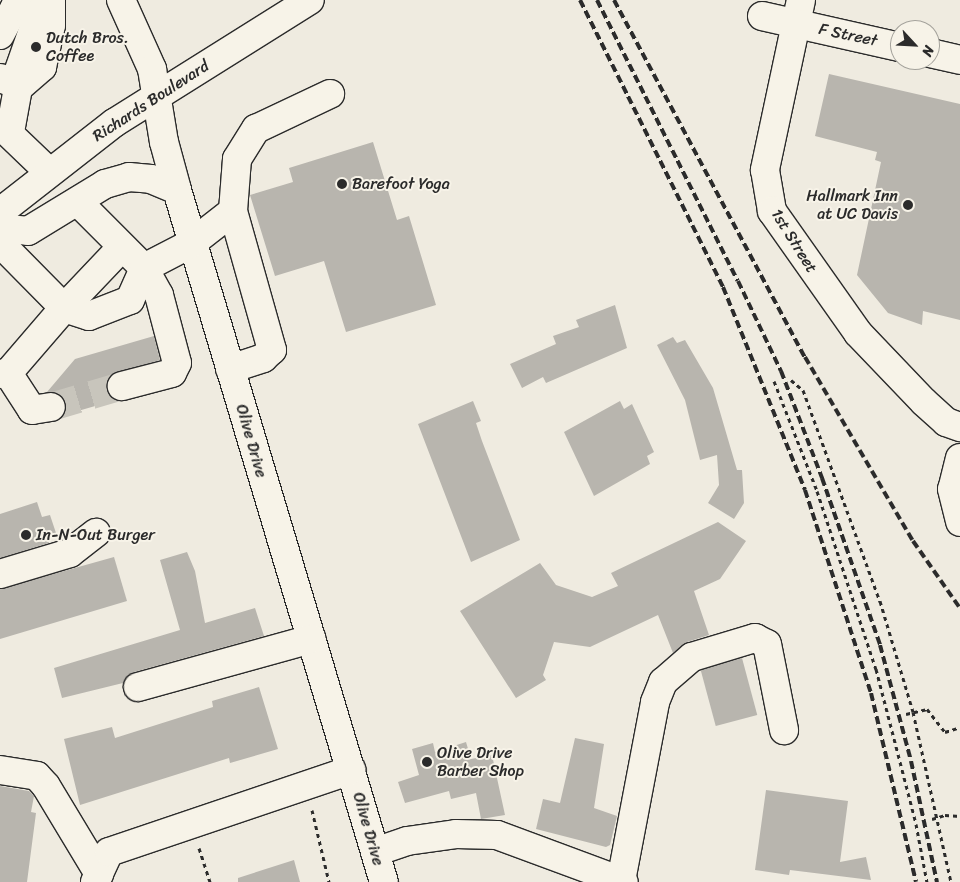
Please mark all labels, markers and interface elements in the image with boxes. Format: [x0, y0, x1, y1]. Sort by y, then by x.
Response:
street label: F Street [817, 19, 879, 51]
north arrow [890, 20, 940, 70]
place label: Dutch Bros. Coffee [46, 28, 129, 66]
marker: Dutch Bros. Coffee [30, 41, 42, 53]
text: N [915, 41, 942, 61]
street label: Richards Boulevard [89, 56, 213, 146]
place label: Barefoot Yoga [352, 174, 450, 194]
marker: Barefoot Yoga [336, 178, 348, 190]
place label: Hallmark Inn at UC Davis [806, 186, 898, 224]
marker: Hallmark Inn at UC Davis [902, 199, 914, 211]
street label: 1st Street [767, 205, 821, 277]
street label: Olive Drive [231, 402, 271, 480]
place label: In-N-Out Burger [36, 525, 155, 545]
marker: In-N-Out Burger [20, 529, 32, 541]
place label: Olive Drive Barber Shop [437, 743, 524, 781]
marker: Olive Drive Barber Shop [421, 756, 433, 768]
street label: Olive Drive [348, 790, 388, 868]

